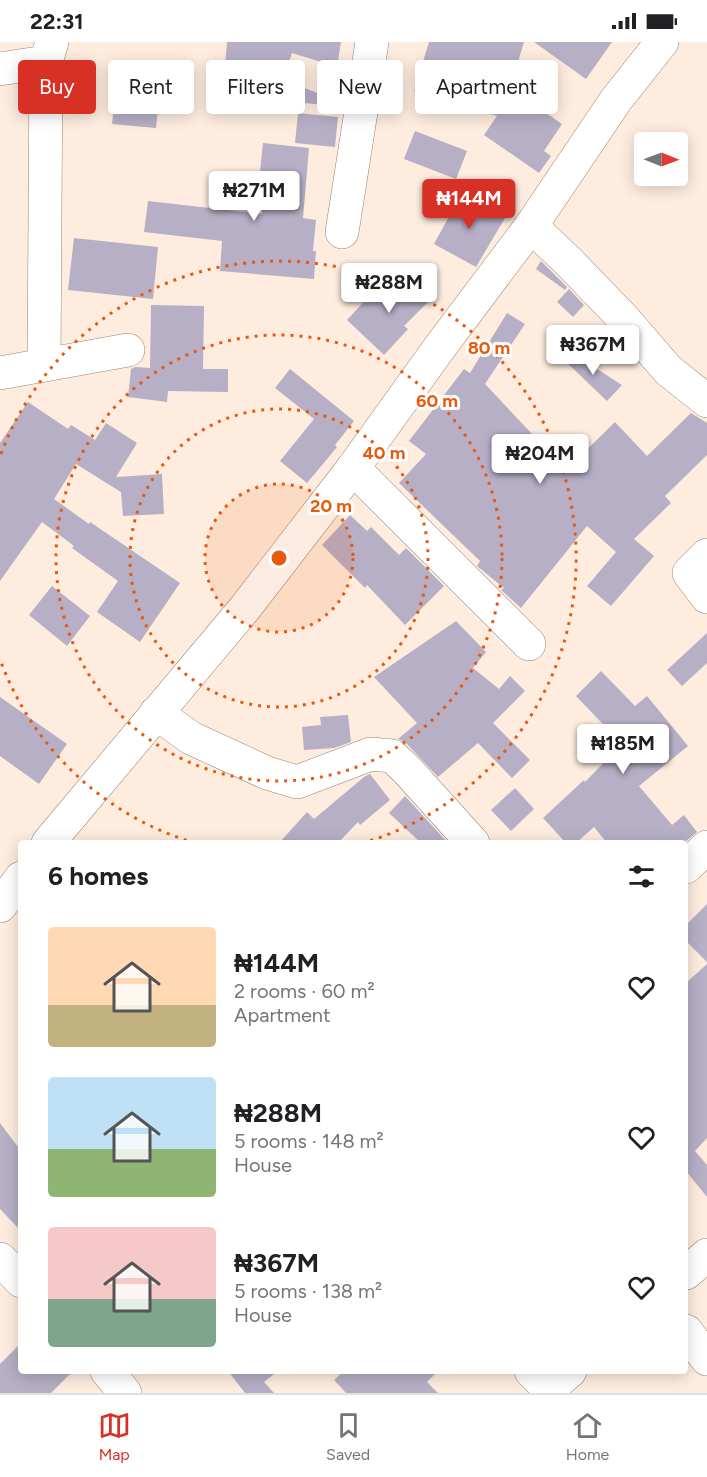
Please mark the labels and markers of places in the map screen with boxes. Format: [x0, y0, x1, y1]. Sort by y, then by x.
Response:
pin: ₦271M [212, 171, 296, 222]
pin: ₦144M [427, 179, 511, 230]
pin: ₦288M [347, 263, 431, 314]
pin: ₦367M [551, 325, 635, 376]
pin: ₦204M [498, 434, 582, 485]
centre of rings [269, 548, 289, 568]
pin: ₦185M [581, 724, 665, 775]

